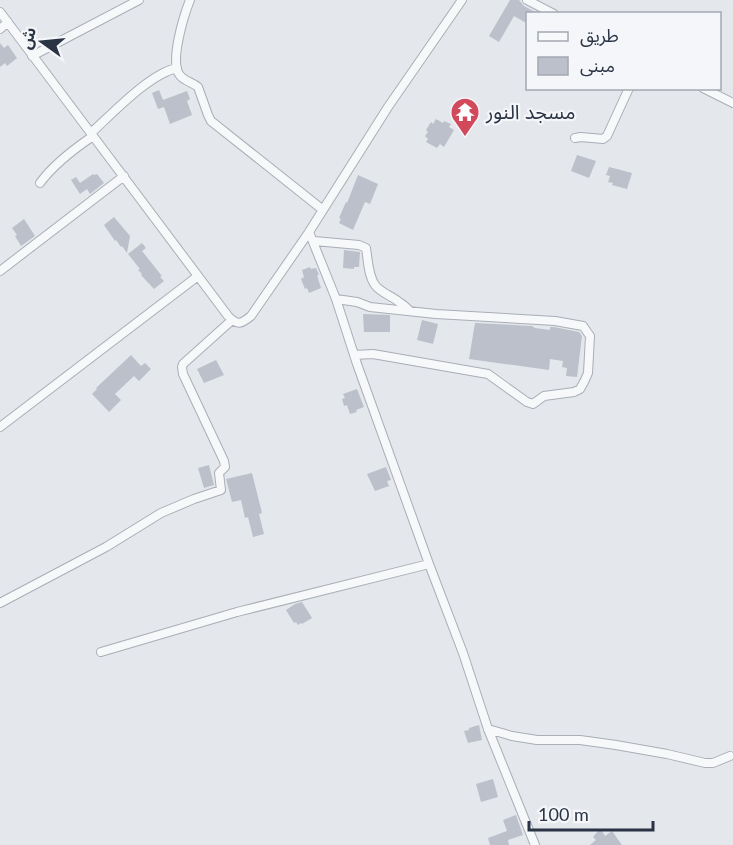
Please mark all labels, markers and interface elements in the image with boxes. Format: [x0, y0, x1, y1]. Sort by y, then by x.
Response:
north arrow [12, 12, 72, 72]
legend [526, 12, 721, 90]
text: طريق [580, 24, 619, 47]
text: ش [15, 25, 40, 51]
text: مبنى [580, 54, 615, 77]
temple icon: مسجد النور [449, 96, 481, 138]
place label: مسجد النور [485, 99, 576, 124]
scale bar [529, 794, 654, 832]
text: 100 m [538, 803, 589, 825]

